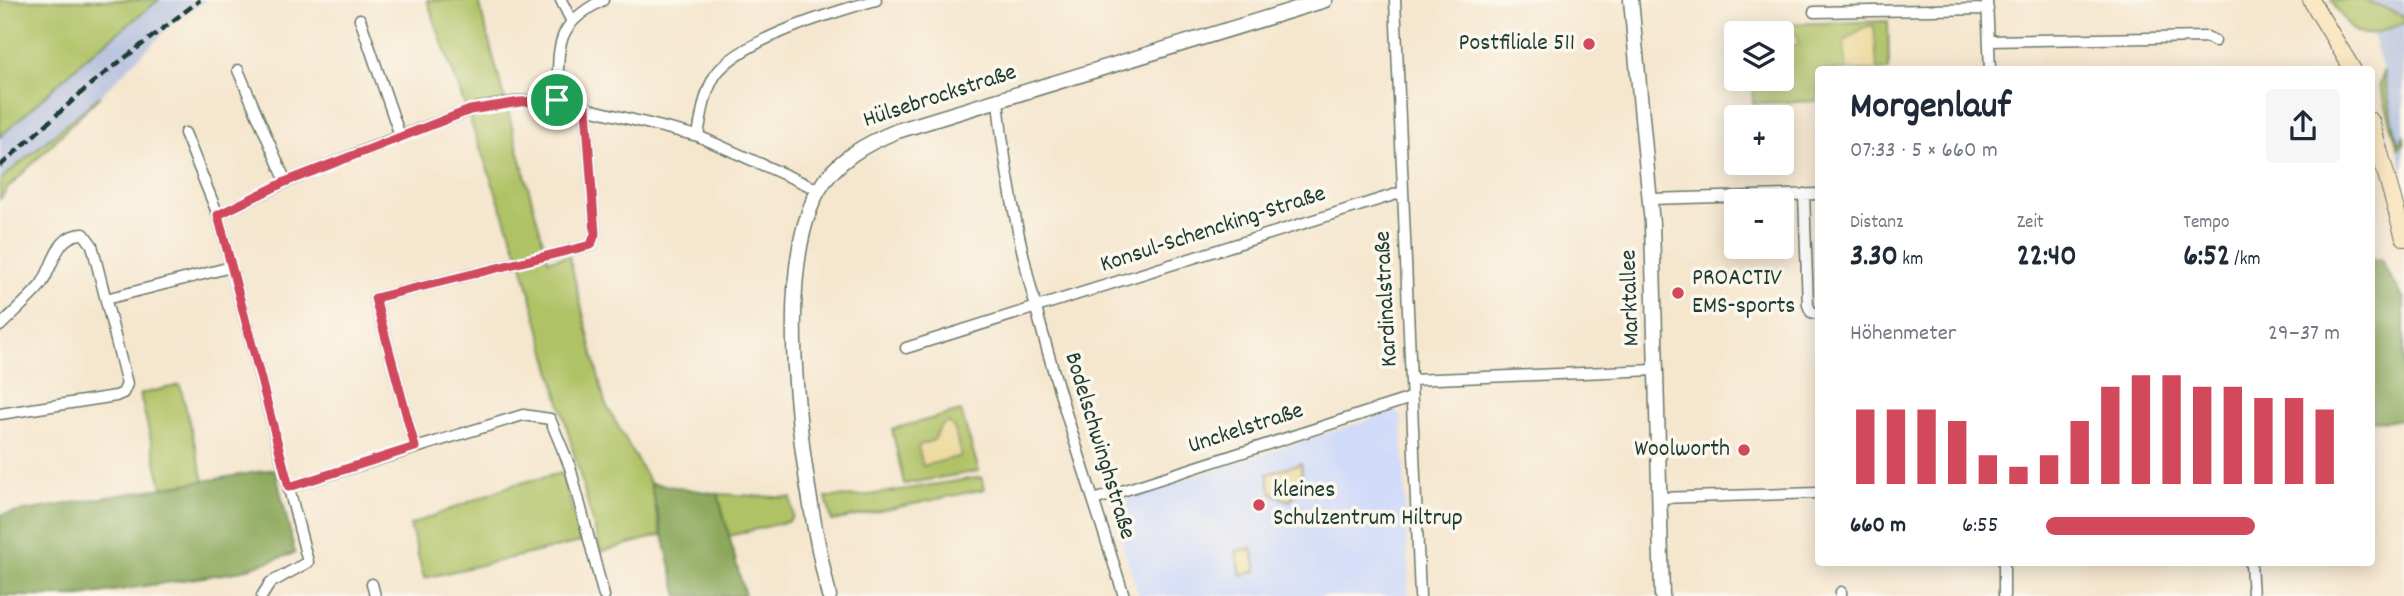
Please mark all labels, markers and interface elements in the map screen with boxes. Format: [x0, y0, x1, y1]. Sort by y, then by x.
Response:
map controls [1724, 21, 1794, 259]
button: layers [1724, 21, 1794, 91]
place label: Postfiliale 511 [1459, 27, 1575, 61]
marker: Postfiliale 511 [1581, 36, 1597, 52]
street label: Hülsebrockstraße [859, 56, 1021, 138]
pin [527, 70, 587, 130]
icon: arrive [538, 81, 576, 119]
text: Morgenlauf [1850, 81, 2011, 136]
button: share [2266, 89, 2340, 163]
button: + [1724, 105, 1794, 175]
text: 07:33 · 5 × 660 m [1850, 135, 1998, 168]
street label: Konsul-Schencking-Straße [1096, 177, 1330, 283]
button: − [1724, 189, 1794, 259]
text: Distanz [1850, 210, 1903, 237]
text: Zeit [2017, 210, 2044, 237]
text: Tempo [2183, 210, 2230, 237]
street label: Kardinalstraße [1366, 230, 1408, 368]
text: 3.30 [1850, 237, 1898, 280]
text: 22:40 [2017, 237, 2077, 280]
text: 6:52 [2183, 237, 2230, 280]
text: km [1898, 247, 1923, 274]
text: /km [2230, 247, 2261, 274]
street label: Marktallee [1612, 249, 1650, 347]
place label: PROACTIV EMS-sports [1692, 262, 1795, 324]
marker: PROACTIV EMS-sports [1670, 285, 1686, 301]
text: Höhenmeter [1850, 318, 1956, 351]
text: 29–37 m [2268, 318, 2340, 351]
street label: Bodelschwinghstraße [1054, 348, 1144, 544]
street label: Unckelstraße [1184, 394, 1308, 464]
place label: Woolworth [1634, 433, 1730, 467]
marker: Woolworth [1736, 442, 1752, 458]
place label: kleines Schulzentrum Hiltrup [1273, 474, 1463, 536]
marker: kleines Schulzentrum Hiltrup [1251, 497, 1267, 513]
text: 660 m [1850, 510, 1906, 543]
text: 6:55 [1962, 510, 1998, 543]

